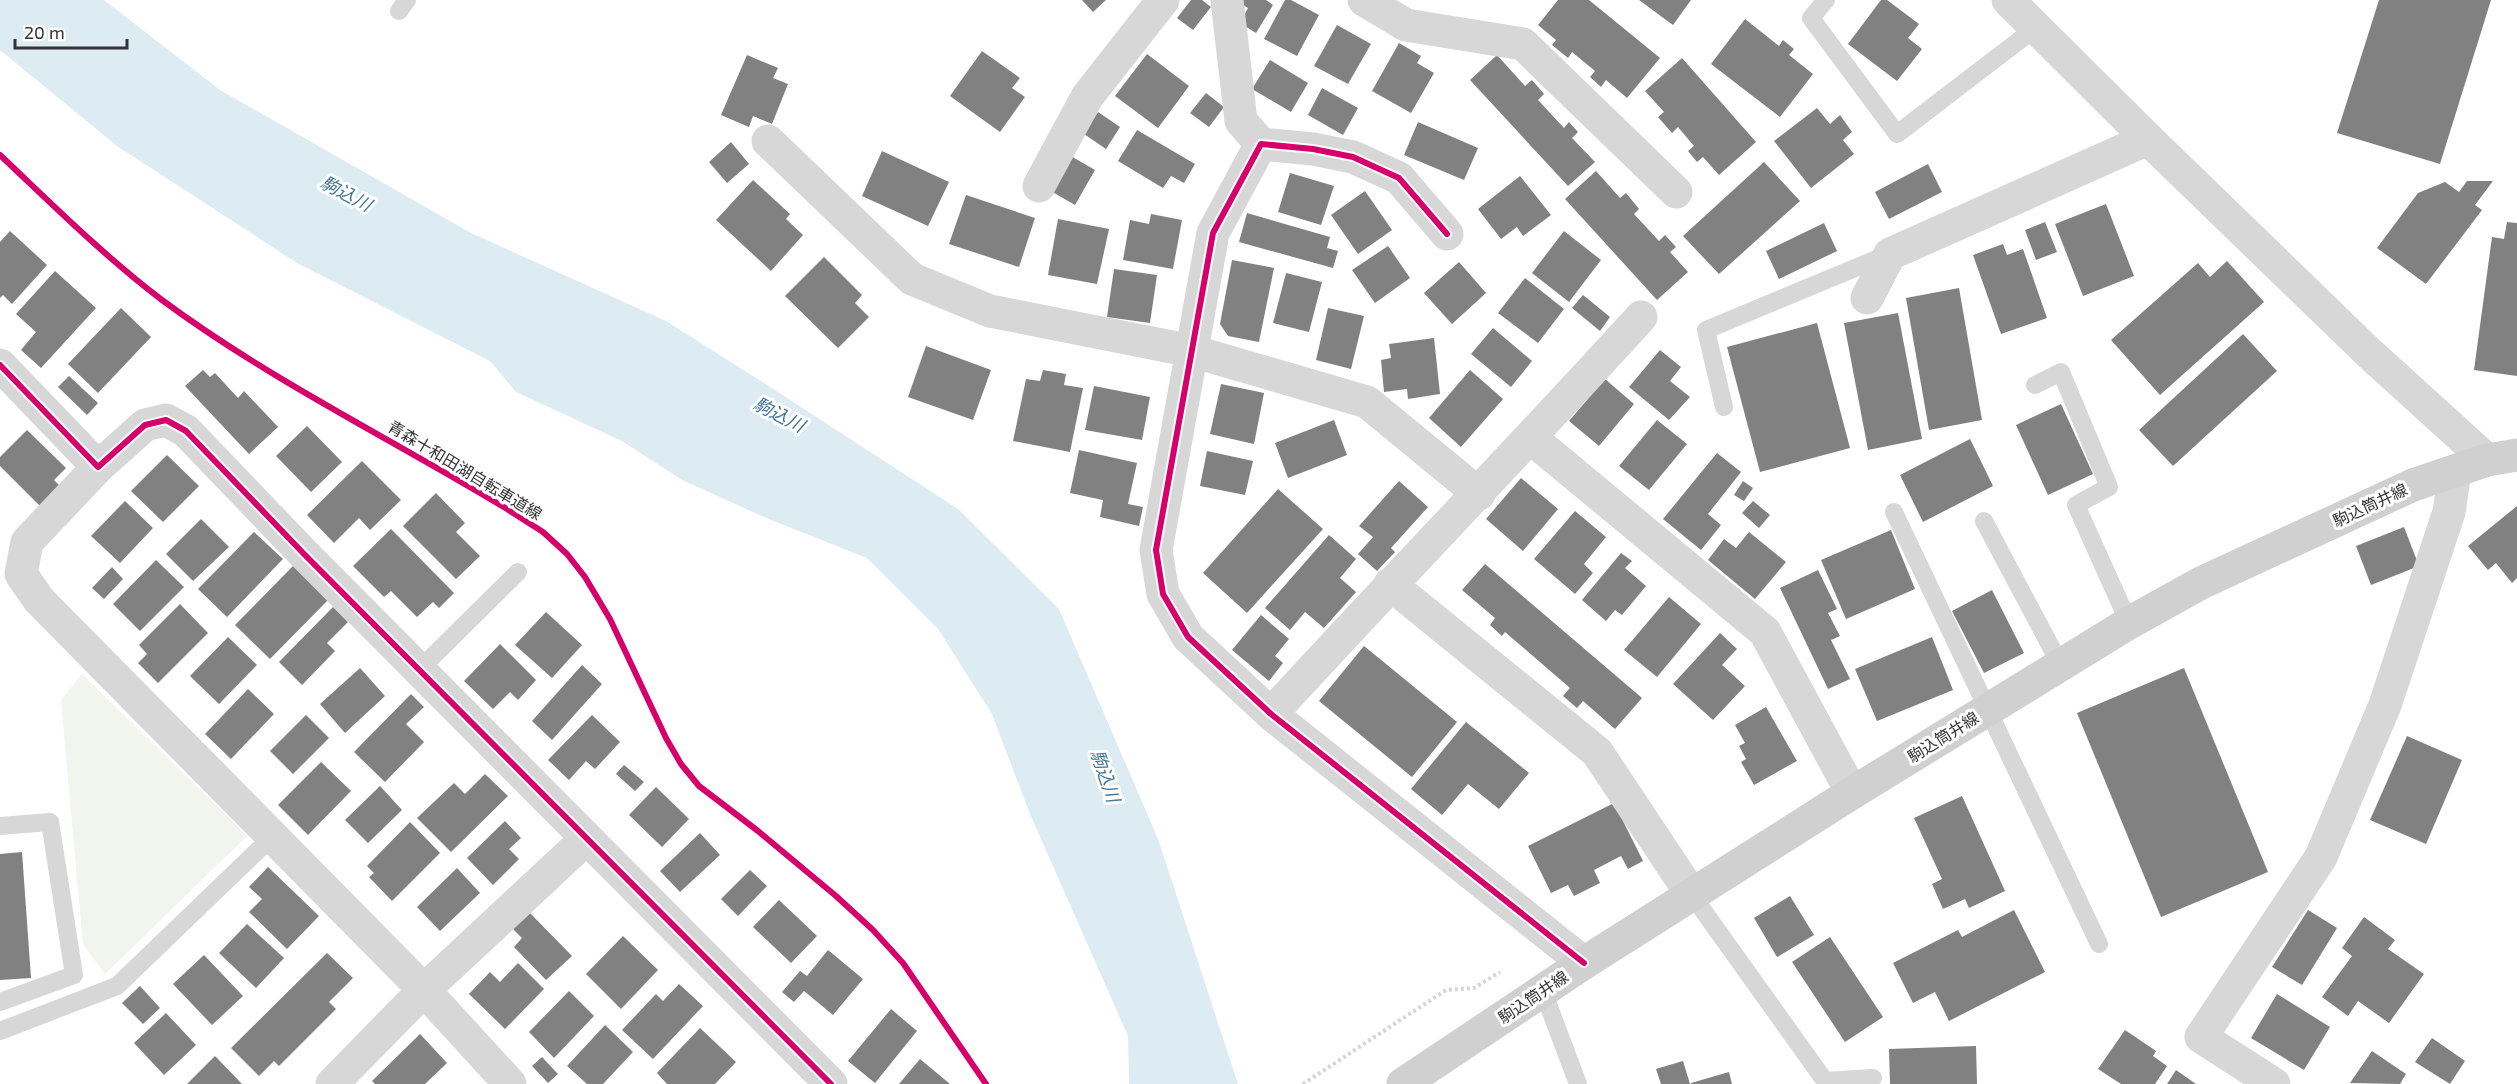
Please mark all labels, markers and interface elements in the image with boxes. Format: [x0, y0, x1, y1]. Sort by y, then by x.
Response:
scale bar [15, 12, 128, 50]
text: 20 m [24, 21, 65, 43]
water label: 駒込川 [317, 171, 377, 216]
water label: 駒込川 [750, 392, 810, 437]
street label: 青森十和田湖自転車道線 [385, 416, 546, 523]
street label: 駒込筒井線 [2330, 479, 2410, 530]
street label: 駒込筒井線 [1904, 707, 1982, 766]
water label: 駒込川 [1087, 747, 1126, 807]
street label: 駒込筒井線 [1494, 966, 1571, 1027]

